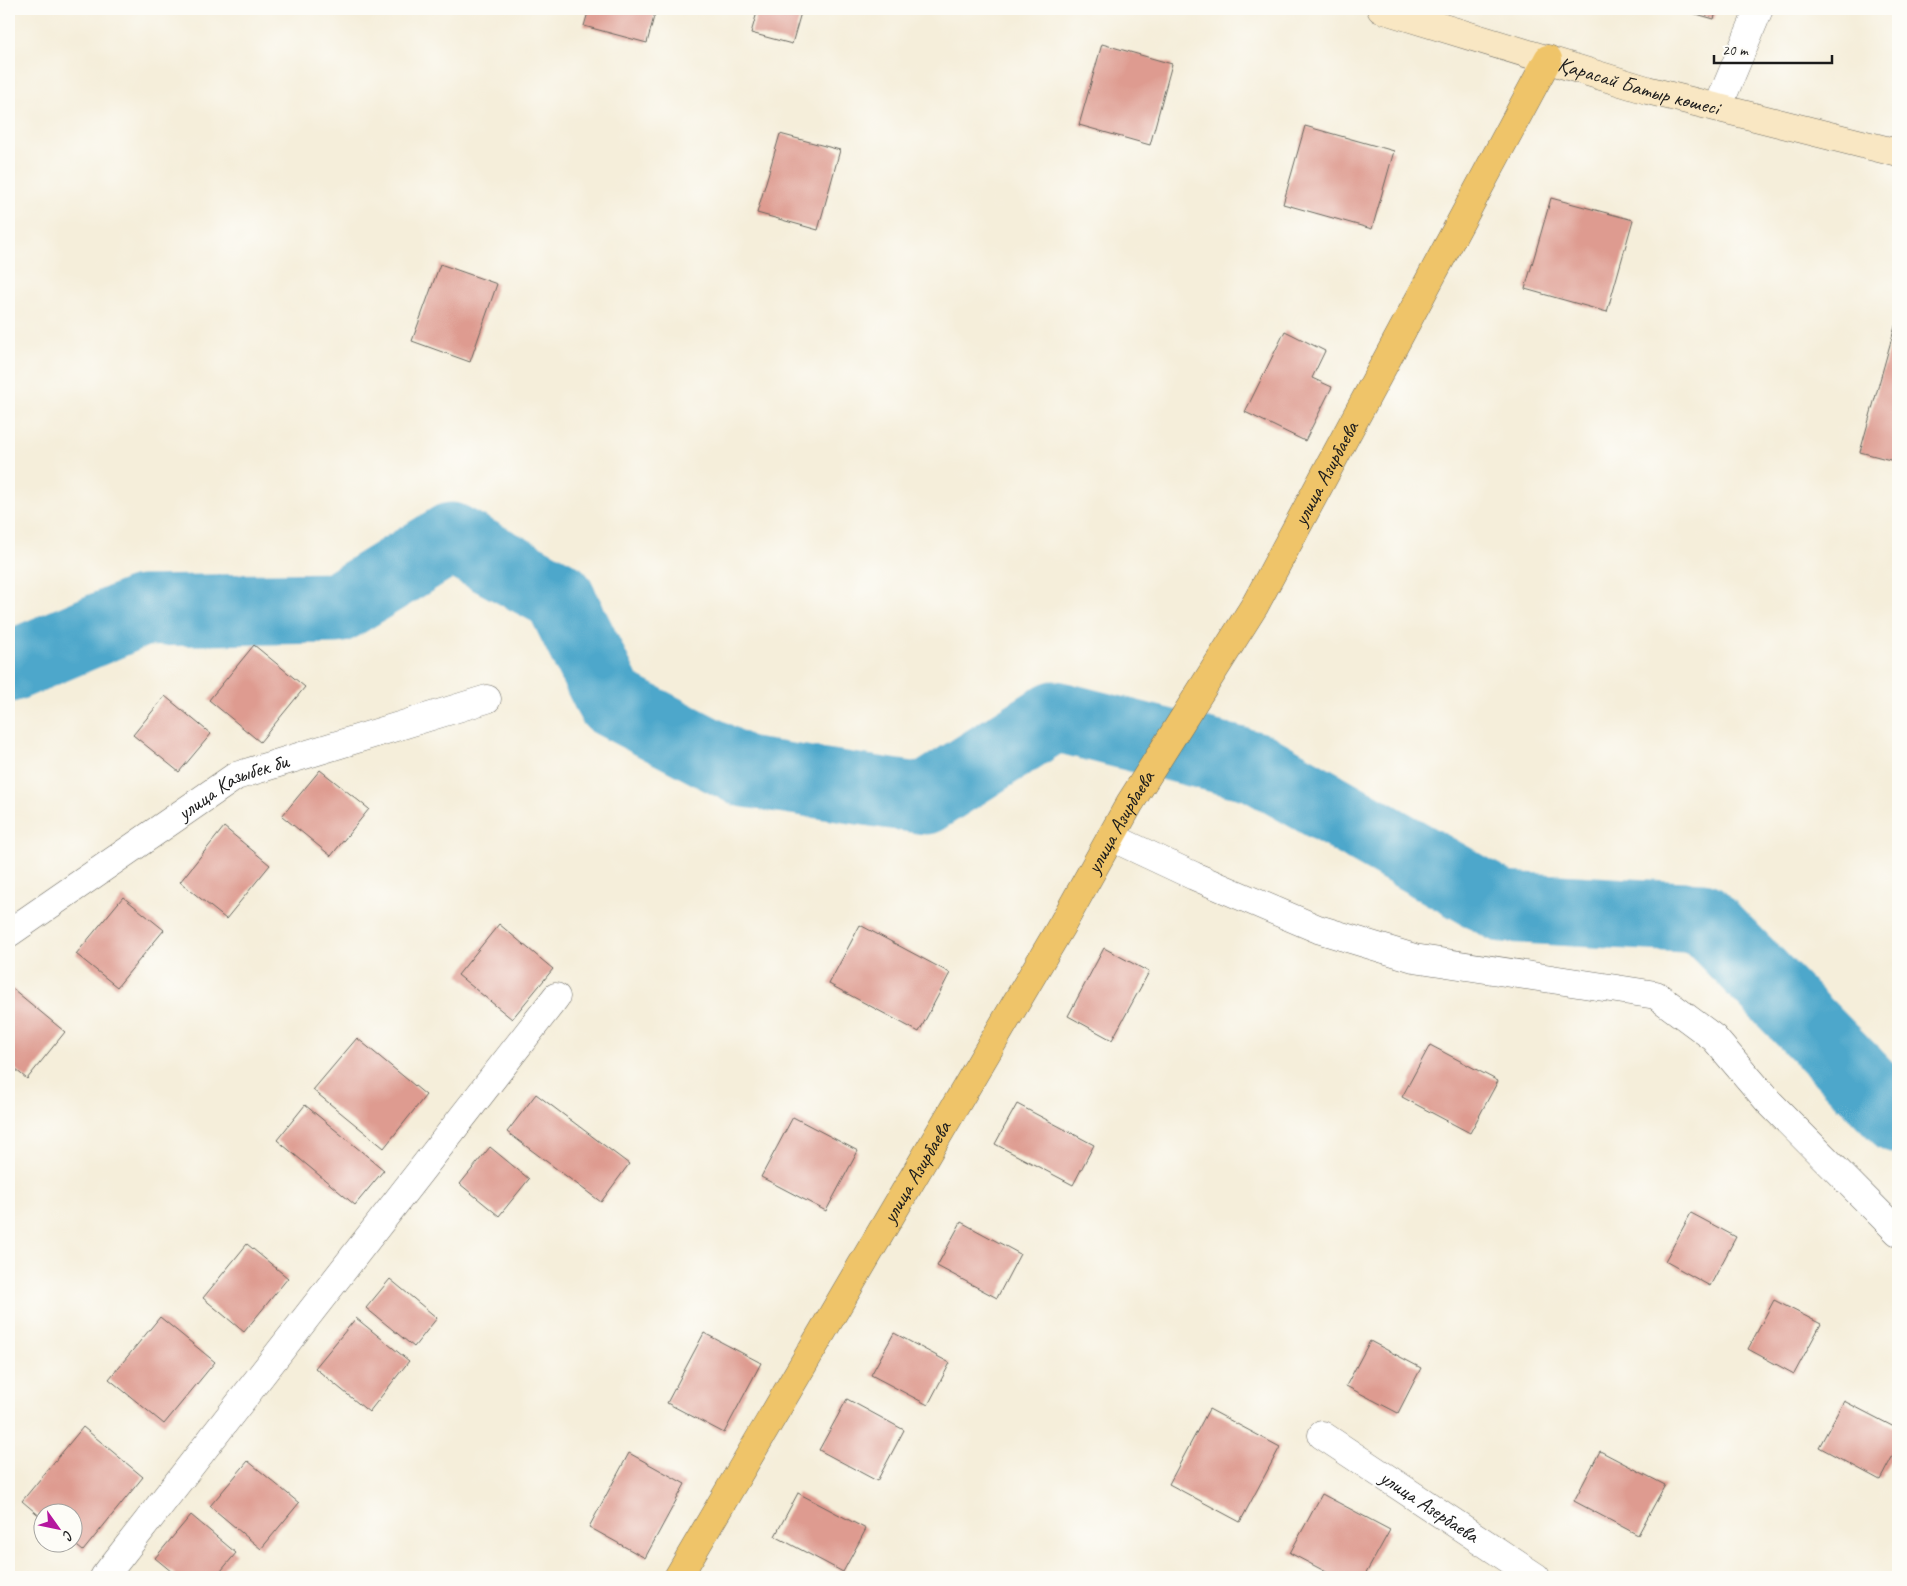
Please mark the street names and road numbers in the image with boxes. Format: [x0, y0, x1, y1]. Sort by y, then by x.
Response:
street label: Қарасай Батыр көшесі [1555, 51, 1725, 121]
street label: улица Азирбаева [1286, 415, 1365, 531]
street label: улица Казыбек би [171, 747, 293, 827]
street label: улица Азирбаева [1079, 764, 1161, 880]
street label: улица Азирбаева [875, 1115, 958, 1229]
street label: улица Азербаева [1373, 1463, 1485, 1549]

